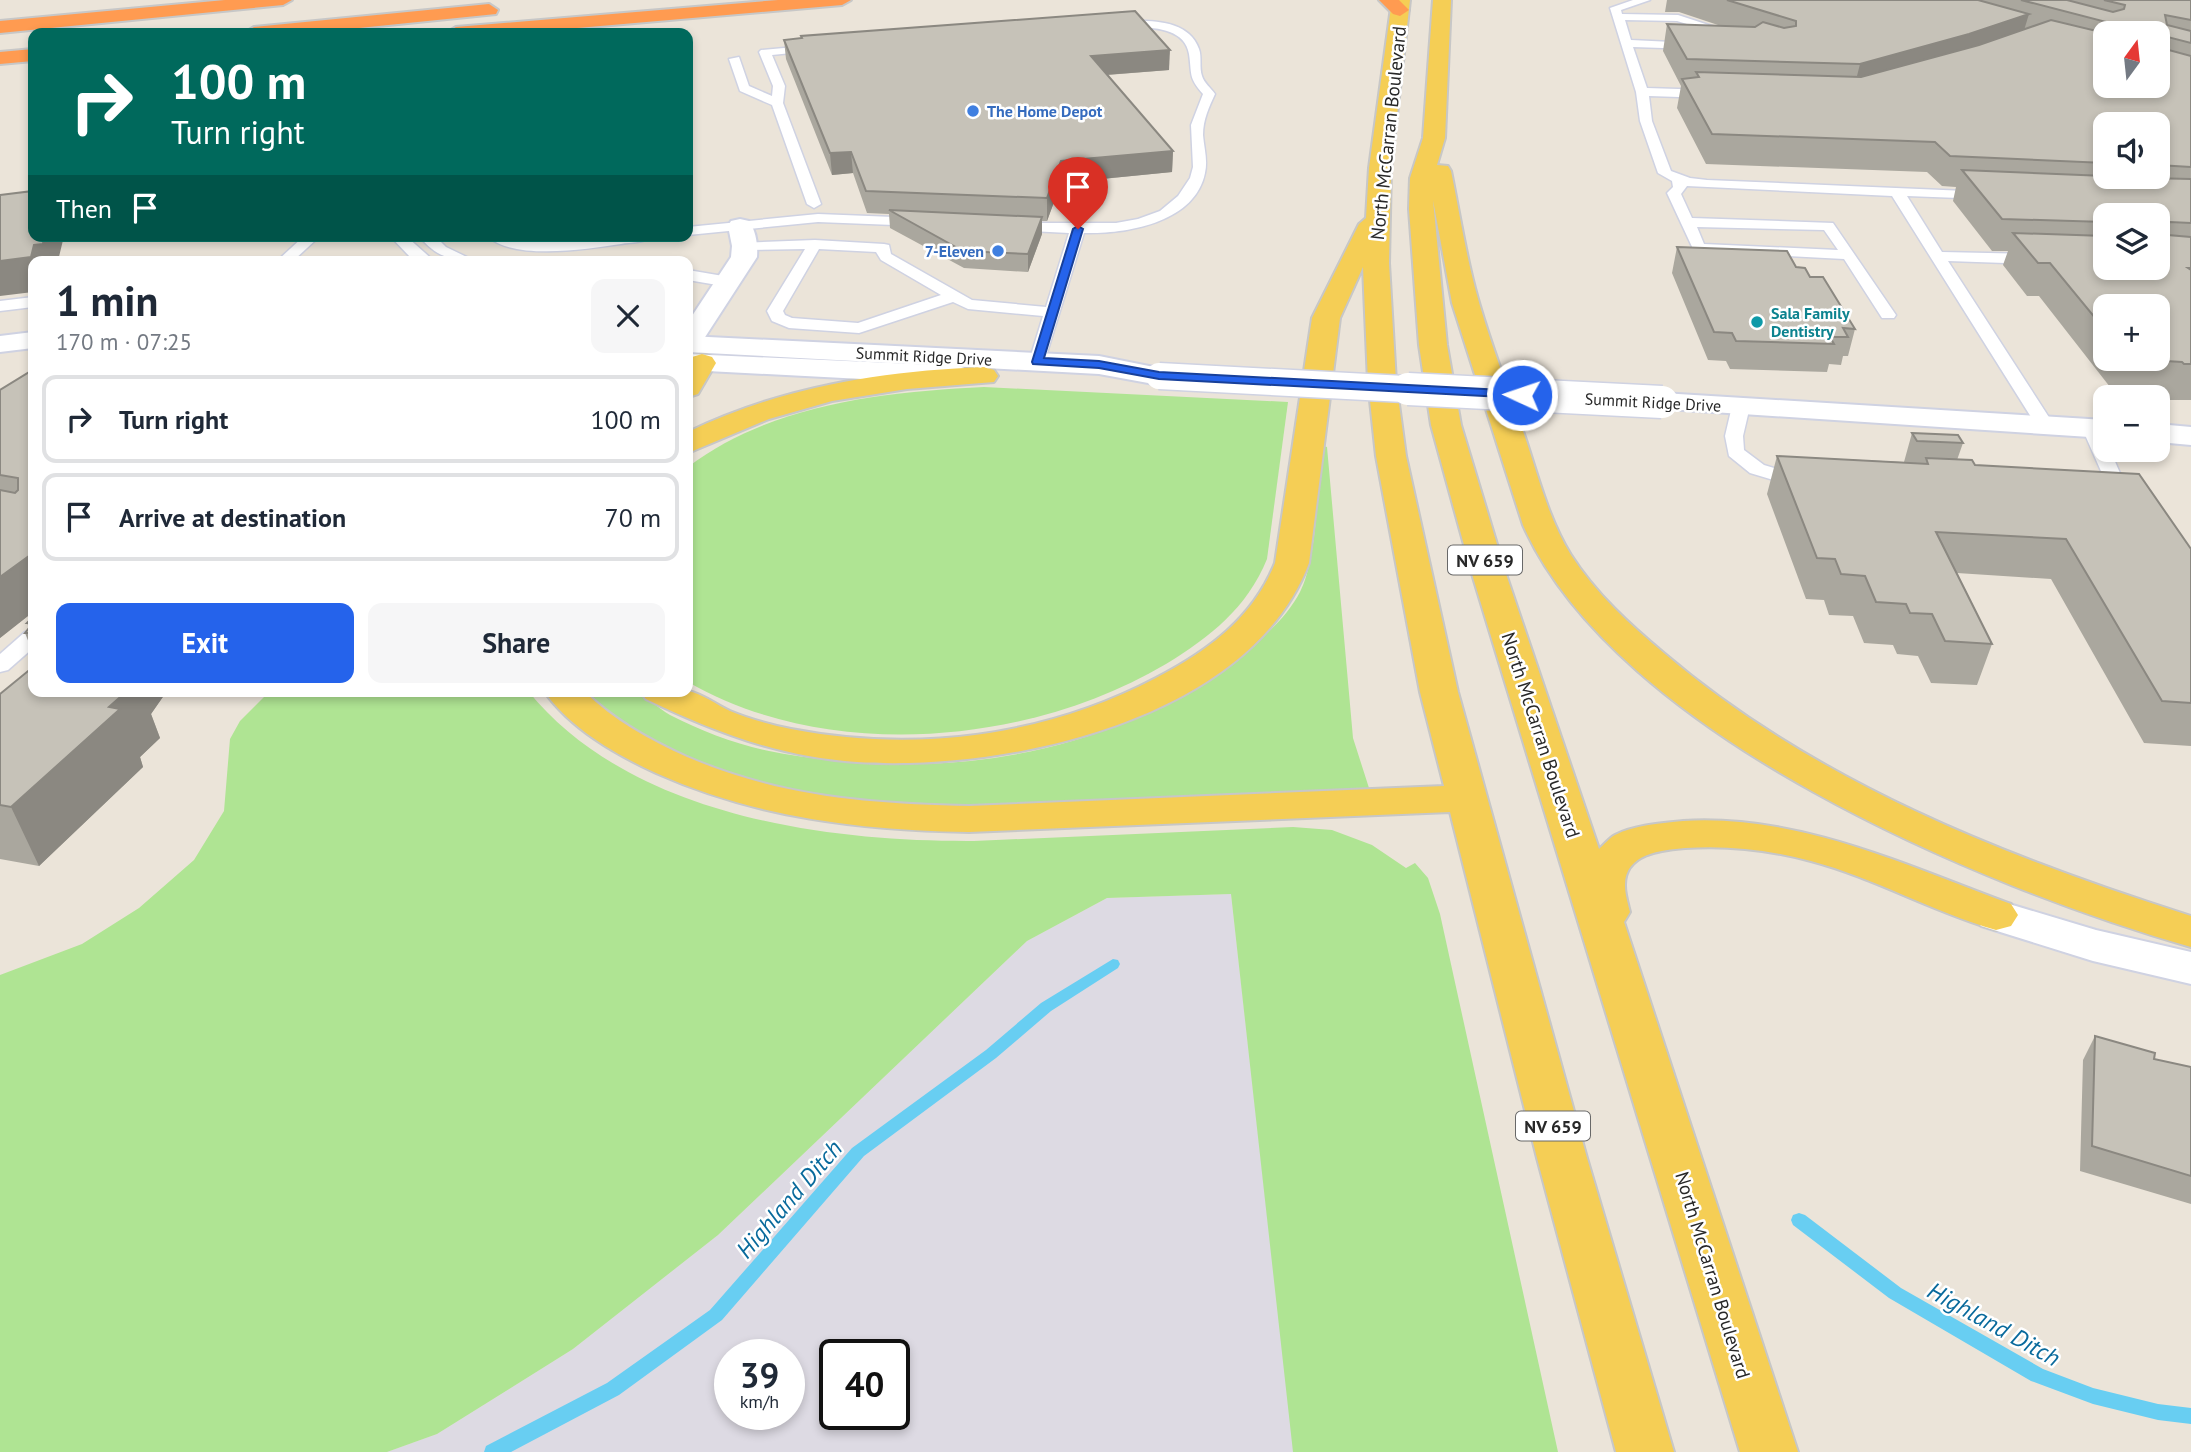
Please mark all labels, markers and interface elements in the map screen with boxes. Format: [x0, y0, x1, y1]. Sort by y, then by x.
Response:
north arrow [2093, 21, 2170, 98]
map controls [2093, 21, 2170, 462]
street label: North McCarran Boulevard [1365, 25, 1411, 241]
text: 100 m [171, 49, 306, 113]
icon: right [56, 56, 147, 147]
place label: The Home Depot [987, 101, 1103, 121]
marker: The Home Depot [965, 103, 981, 119]
text: Turn right [171, 111, 305, 153]
button: sound [2093, 112, 2170, 189]
pin [1048, 157, 1108, 229]
icon: arrive [1059, 168, 1097, 206]
icon: arrive [126, 189, 164, 227]
text: Then [56, 192, 112, 225]
button: layers [2093, 203, 2170, 280]
place label: 7-Eleven [925, 241, 984, 261]
marker: 7-Eleven [990, 243, 1006, 259]
text: 1 min [56, 273, 158, 328]
button: close [591, 279, 665, 353]
button: + [2093, 294, 2170, 371]
place label: Sala Family Dentistry [1771, 303, 1850, 341]
marker: Sala Family Dentistry [1749, 314, 1765, 330]
text: 170 m · 07:25 [56, 327, 192, 356]
street label: Summit Ridge Drive [855, 342, 993, 370]
position arrow [1485, 358, 1559, 432]
button: − [2093, 385, 2170, 462]
street label: Summit Ridge Drive [1584, 388, 1722, 416]
icon: right [60, 400, 98, 438]
text: Turn right [119, 403, 228, 436]
text: 100 m [590, 403, 661, 436]
icon: arrive [60, 498, 98, 536]
text: Arrive at destination [119, 501, 346, 534]
text: 70 m [605, 501, 661, 534]
road number: NV 659 [1448, 546, 1522, 574]
button: Exit [56, 603, 354, 683]
button: Share [368, 603, 665, 683]
street label: North McCarran Boulevard [1496, 629, 1586, 841]
road number: NV 659 [1516, 1112, 1590, 1140]
water label: Highland Ditch [729, 1133, 849, 1265]
street label: North McCarran Boulevard [1670, 1169, 1756, 1381]
water label: Highland Ditch [1922, 1275, 2066, 1373]
speed limit sign: 40 [819, 1339, 910, 1430]
text: 39 [740, 1352, 779, 1398]
text: km/h [740, 1390, 779, 1413]

